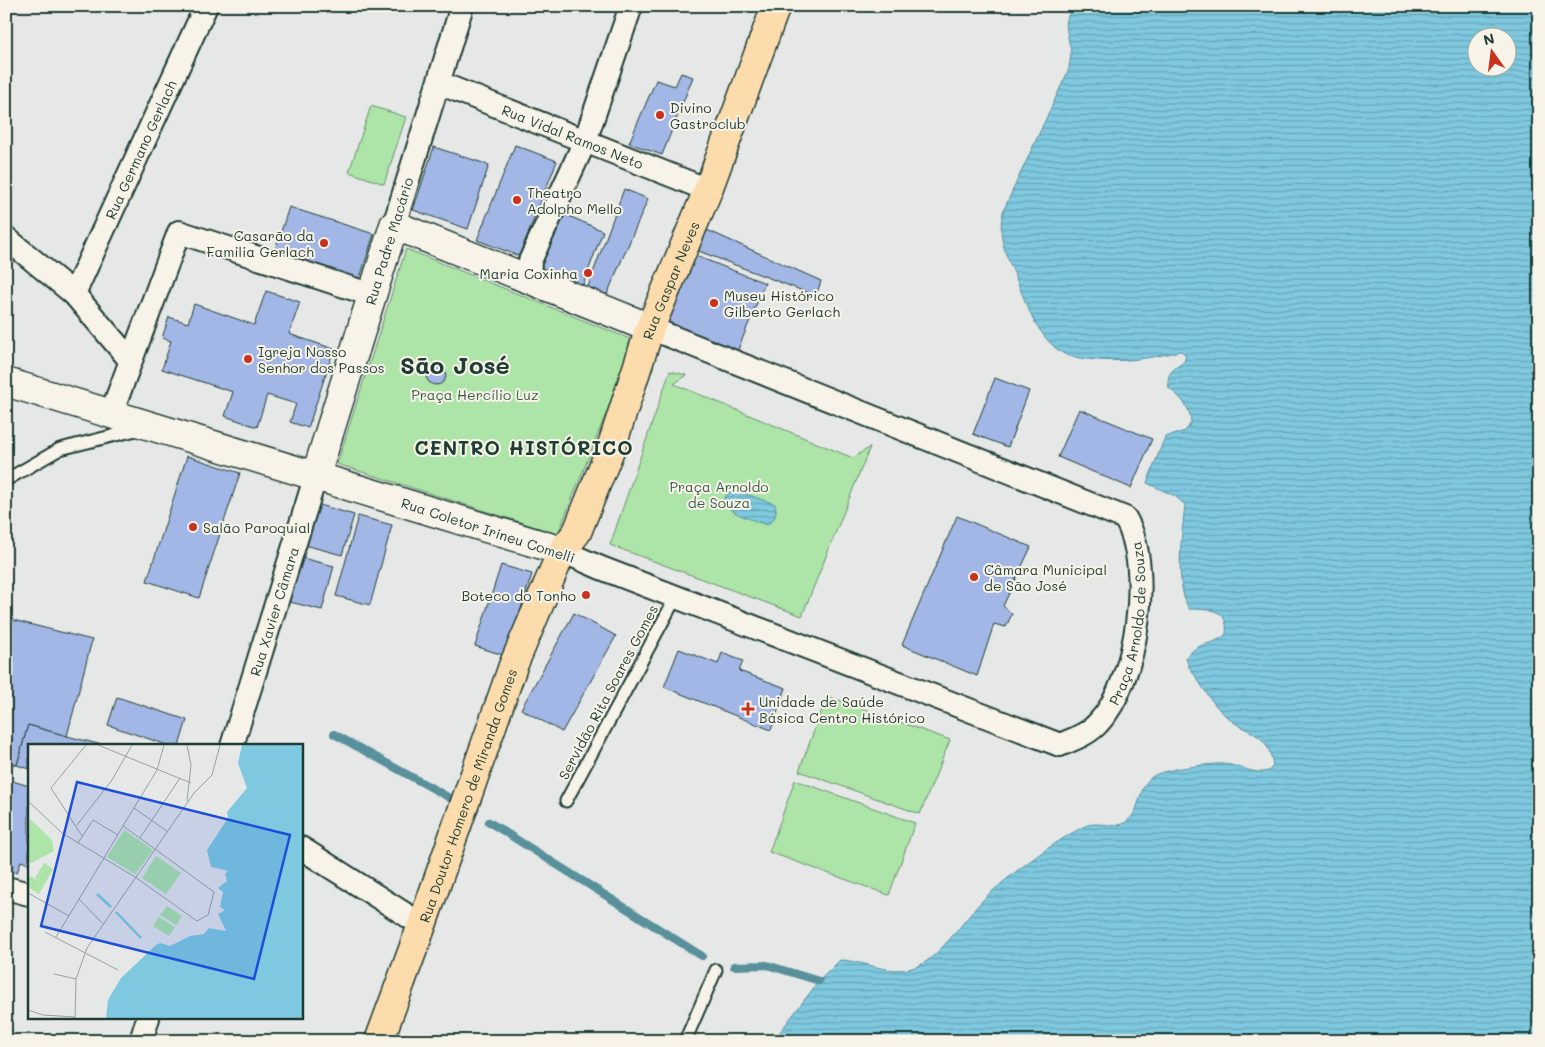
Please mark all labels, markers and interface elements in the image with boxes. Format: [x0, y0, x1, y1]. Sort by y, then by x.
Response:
north arrow [1468, 28, 1518, 78]
text: N [1481, 28, 1496, 49]
street label: Rua Germano Gerlach [100, 77, 180, 222]
place label: Divino Gastroclub [670, 98, 746, 133]
street label: Rua Vidal Ramos Neto [499, 100, 646, 173]
marker: Divino Gastroclub [654, 109, 666, 121]
street label: Rua Padre Macário [361, 175, 417, 307]
place label: Theatro Adolpho Mello [527, 183, 622, 218]
marker: Theatro Adolpho Mello [511, 194, 523, 206]
street label: Rua Gaspar Neves [637, 218, 703, 342]
place label: Casarão da Familia Gerlach [207, 226, 314, 261]
marker: Casarão da Familia Gerlach [318, 237, 330, 249]
place label: Maria Coxinha [480, 264, 578, 283]
marker: Maria Coxinha [582, 267, 594, 279]
place label: Museu Histórico Gilberto Gerlach [724, 286, 840, 321]
marker: Museu Histórico Gilberto Gerlach [708, 297, 720, 309]
place label: Igreja Nosso Senhor dos Passos [258, 342, 384, 377]
district label: São José [400, 349, 510, 380]
marker: Igreja Nosso Senhor dos Passos [242, 353, 254, 365]
park label: Praça Hercílio Luz [411, 385, 539, 404]
district label: CENTRO HISTÓRICO [414, 435, 634, 460]
park label: Praça Arnoldo de Souza [669, 477, 769, 512]
street label: Rua Coletor Irineu Comelli [399, 493, 577, 567]
place label: Salão Paroquial [203, 518, 310, 537]
marker: Salão Paroquial [187, 521, 199, 533]
street label: Praça Arnoldo de Souza [1104, 540, 1149, 708]
street label: Rua Xavier Câmara [245, 544, 303, 678]
place label: Câmara Municipal de São José [984, 560, 1107, 595]
marker: Câmara Municipal de São José [968, 571, 980, 583]
place label: Boteco do Tonho [461, 586, 576, 605]
marker: Boteco do Tonho [580, 589, 592, 601]
street label: Servidão Rita Soares Gomes [554, 601, 662, 783]
street label: Rua Doutor Homero de Miranda Gomes [414, 666, 521, 925]
place label: Unidade de Saúde Básica Centro Histórico [759, 692, 925, 727]
marker: Unidade de Saúde Básica Centro Histórico [741, 702, 755, 716]
inset map [28, 744, 302, 1020]

